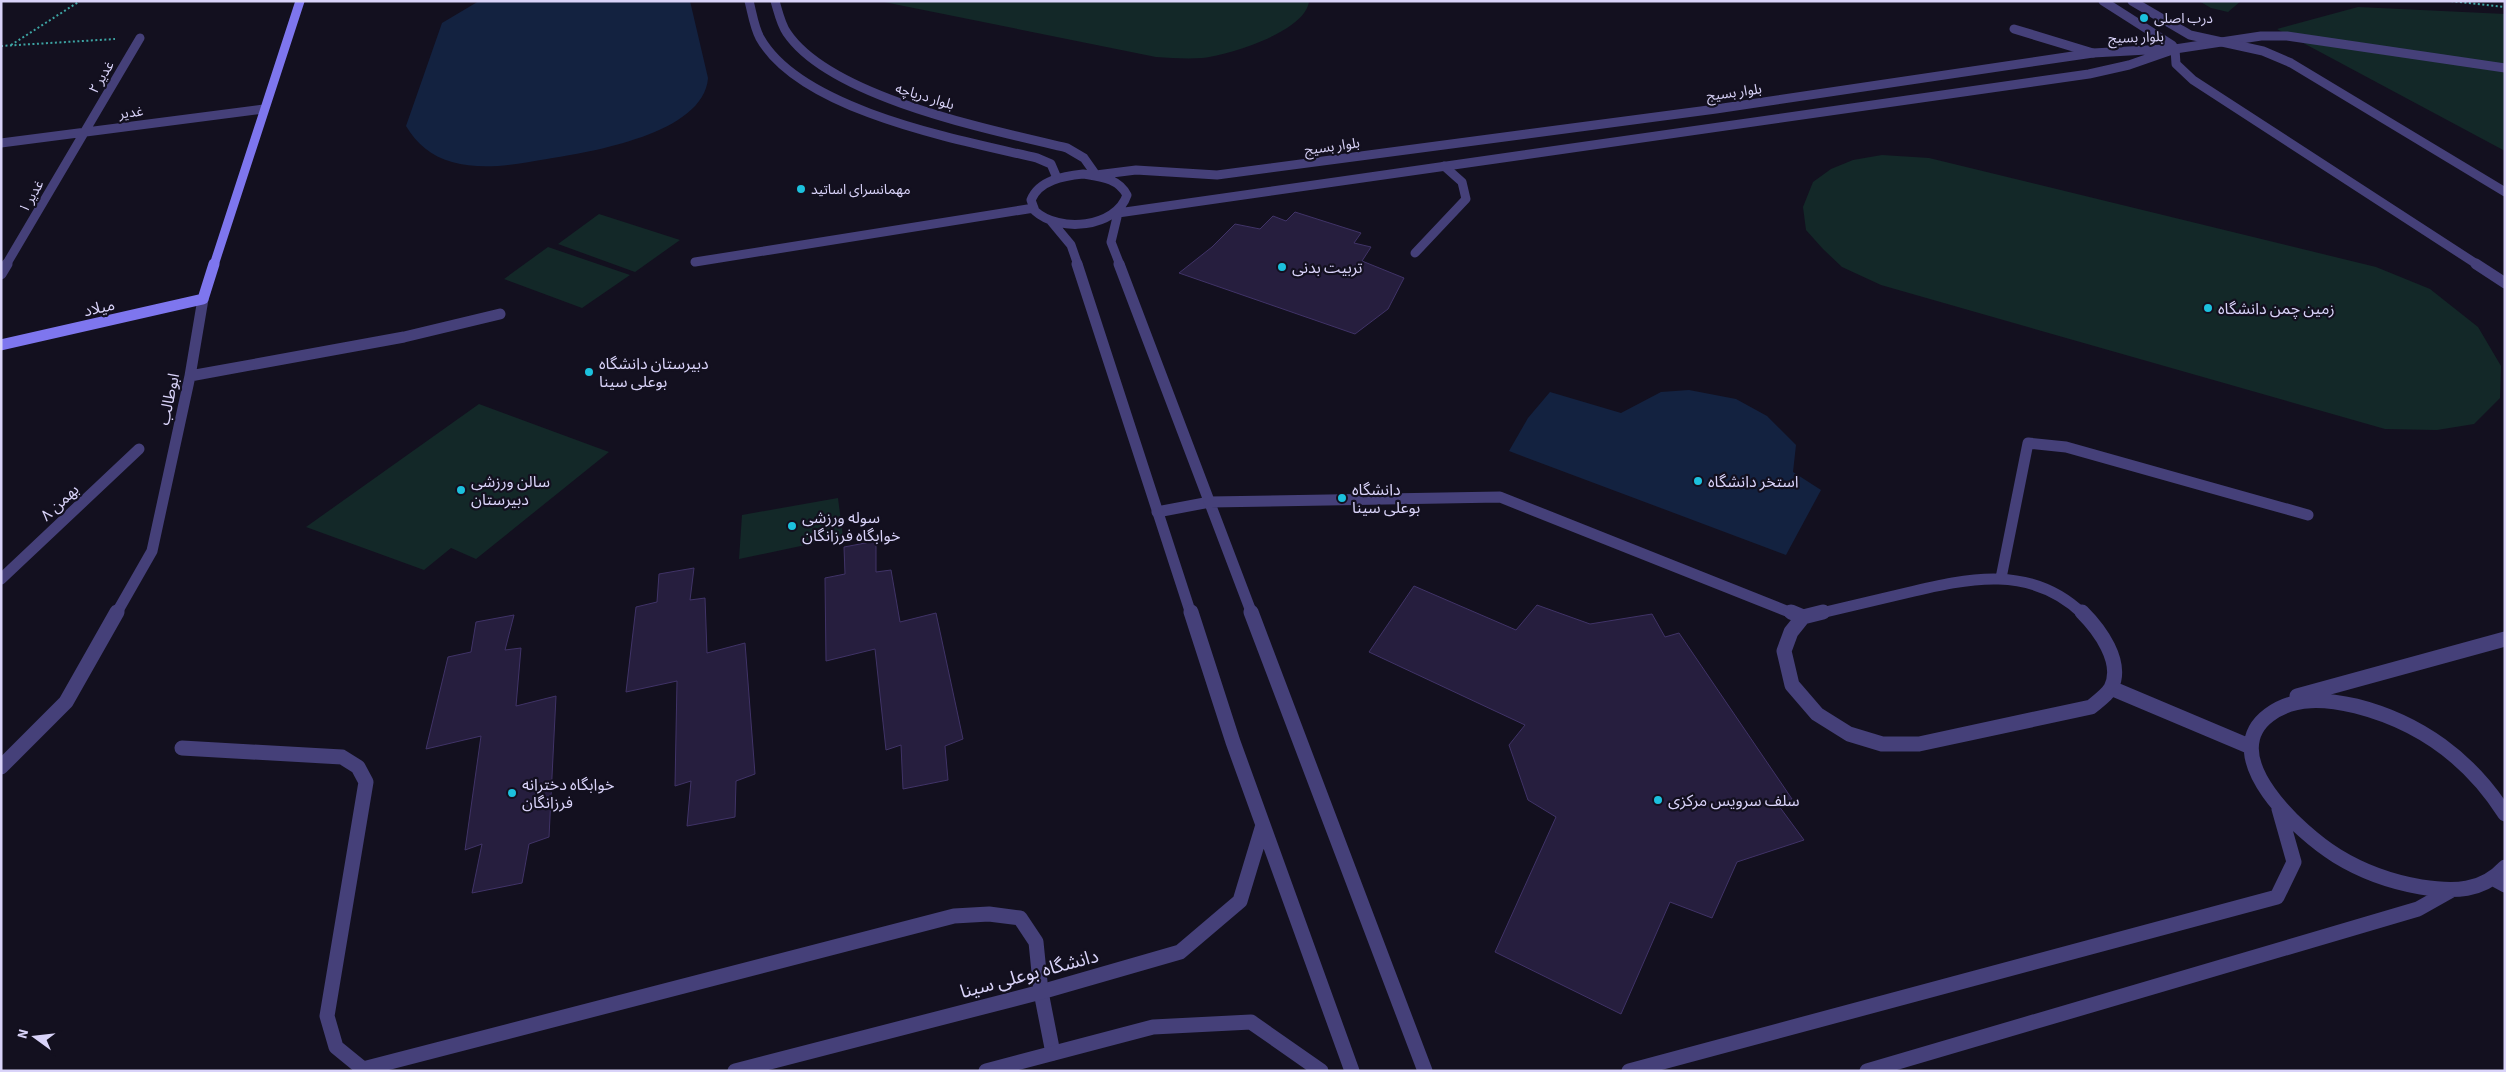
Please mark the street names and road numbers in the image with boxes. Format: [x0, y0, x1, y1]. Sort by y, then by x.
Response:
street label: بلوار بسیج [2108, 27, 2165, 49]
street label: غدیر ۲ [84, 57, 119, 98]
street label: بلوار دریاچه [893, 79, 957, 115]
street label: بلوار بسیج [1705, 79, 1763, 107]
street label: غدیر [117, 102, 144, 125]
street label: بلوار بسیج [1303, 133, 1361, 161]
street label: غدیر ۱ [14, 176, 49, 217]
street label: میلاد [81, 294, 117, 322]
street label: ابوطالب [153, 371, 185, 427]
street label: بهمن ۸ [35, 479, 84, 526]
street label: دانشگاه بوعلی سینا [957, 943, 1102, 1006]

